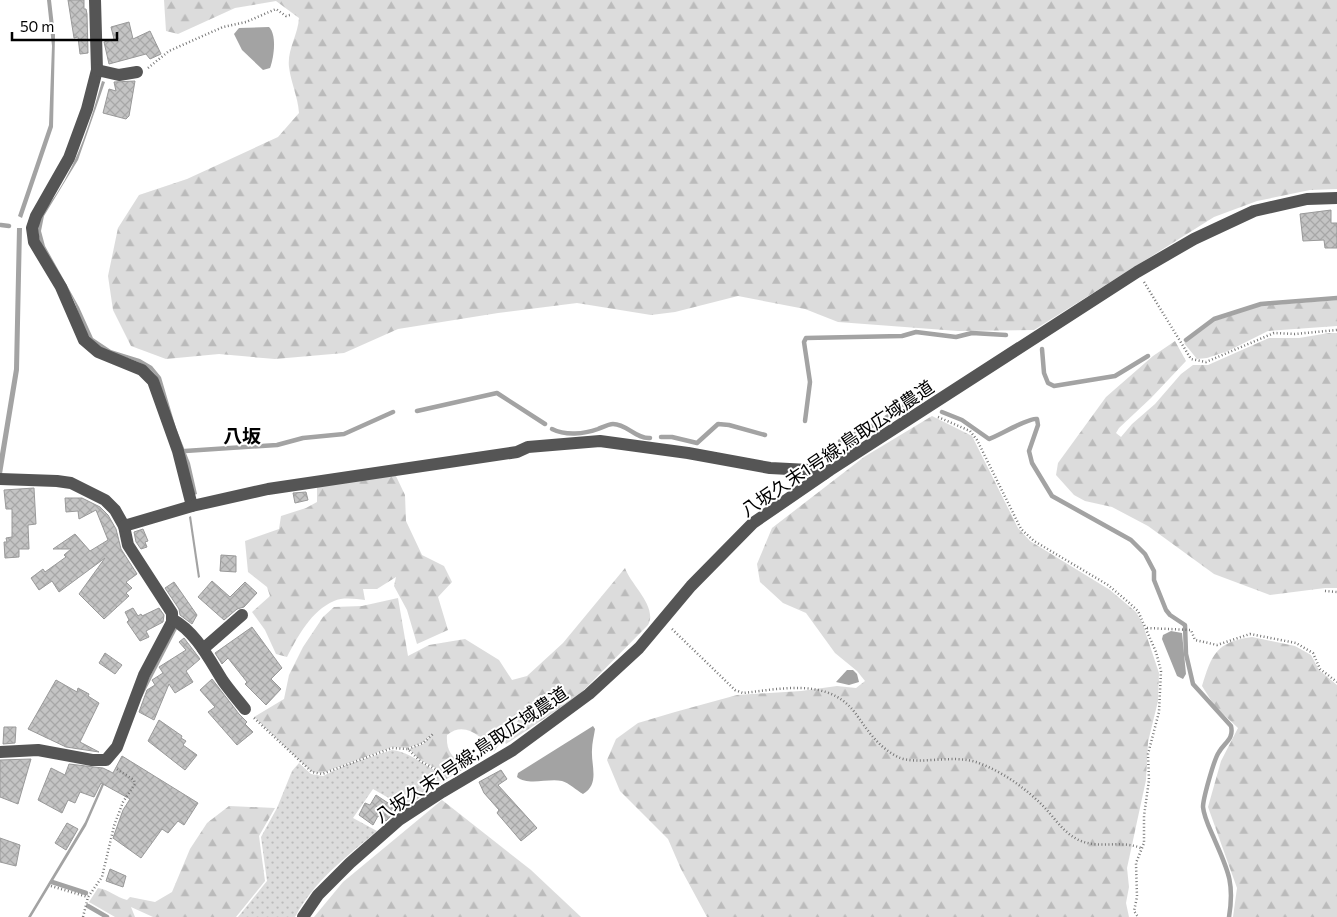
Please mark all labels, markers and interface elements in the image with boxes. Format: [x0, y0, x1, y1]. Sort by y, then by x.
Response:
scale bar [12, 10, 118, 42]
text: 50 m [20, 17, 54, 35]
street label: 八坂久末1号線;鳥取広域農道 [736, 375, 938, 521]
district label: 八坂 [223, 424, 261, 447]
street label: 八坂久末1号線;鳥取広域農道 [370, 681, 572, 827]

